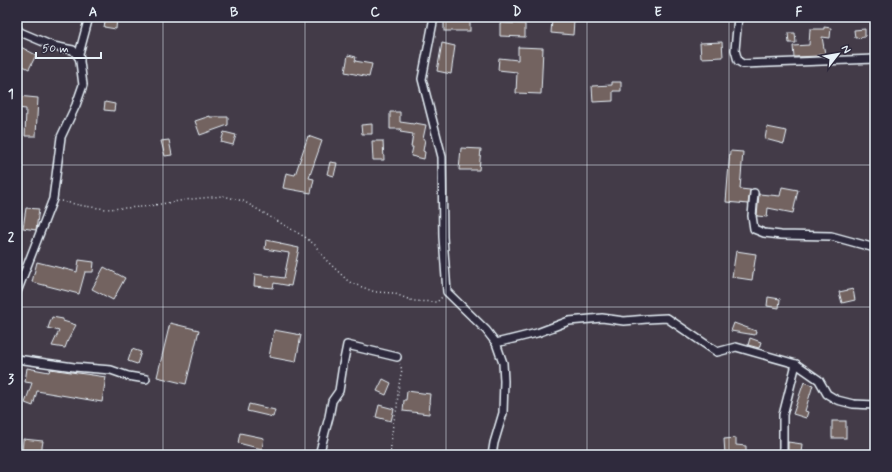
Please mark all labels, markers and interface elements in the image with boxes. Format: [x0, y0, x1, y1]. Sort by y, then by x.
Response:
text: A [89, 4, 97, 21]
text: B [230, 4, 239, 21]
text: C [370, 4, 380, 21]
text: D [513, 4, 522, 21]
text: E [654, 4, 662, 21]
text: F [796, 4, 803, 21]
scale bar [36, 34, 101, 60]
north arrow [818, 34, 858, 74]
text: 50 m [42, 41, 69, 57]
text: N [838, 43, 854, 56]
text: 1 [8, 86, 14, 103]
text: 2 [8, 229, 15, 246]
text: 3 [8, 371, 14, 388]

